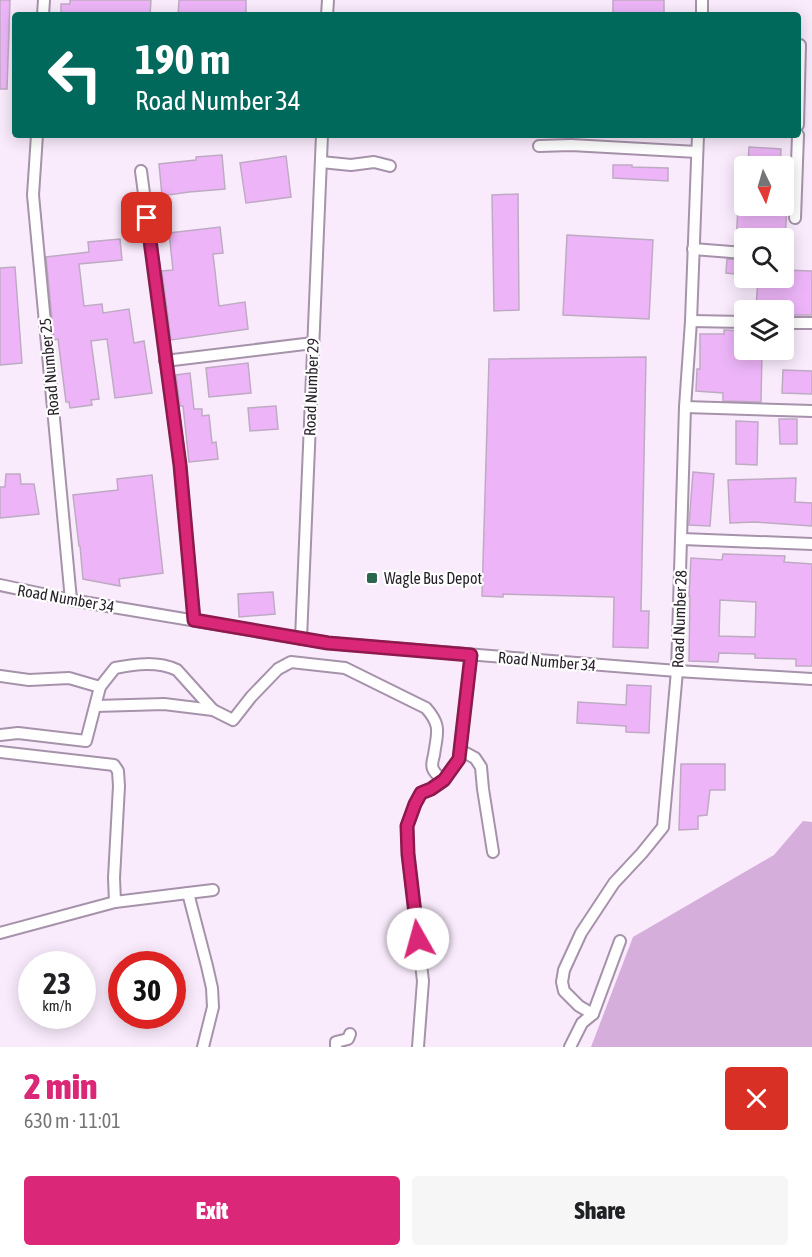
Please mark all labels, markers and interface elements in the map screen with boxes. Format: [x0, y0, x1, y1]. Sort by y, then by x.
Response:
text: 190 m [135, 35, 230, 83]
icon: left [36, 36, 114, 114]
text: Road Number 34 [135, 85, 301, 116]
north arrow [734, 156, 794, 216]
map controls [734, 156, 794, 360]
pin [121, 192, 172, 243]
icon: arrive [130, 201, 163, 234]
button: search [734, 228, 794, 288]
button: layers [734, 300, 794, 360]
street label: Road Number 25 [36, 317, 62, 417]
street label: Road Number 29 [300, 338, 322, 436]
place label: Wagle Bus Depot [384, 569, 482, 588]
street label: Road Number 28 [668, 570, 690, 668]
marker: Wagle Bus Depot [365, 571, 379, 585]
street label: Road Number 34 [16, 581, 116, 615]
street label: Road Number 34 [497, 648, 597, 674]
position arrow [386, 907, 450, 971]
speed limit sign: 30 [108, 951, 186, 1029]
text: 23 [43, 966, 71, 1000]
text: km/h [42, 997, 72, 1014]
text: 2 min [24, 1065, 98, 1107]
button: close [725, 1067, 788, 1130]
text: 630 m · 11:01 [24, 1109, 121, 1132]
button: Exit [24, 1176, 400, 1245]
button: Share [412, 1176, 788, 1245]

